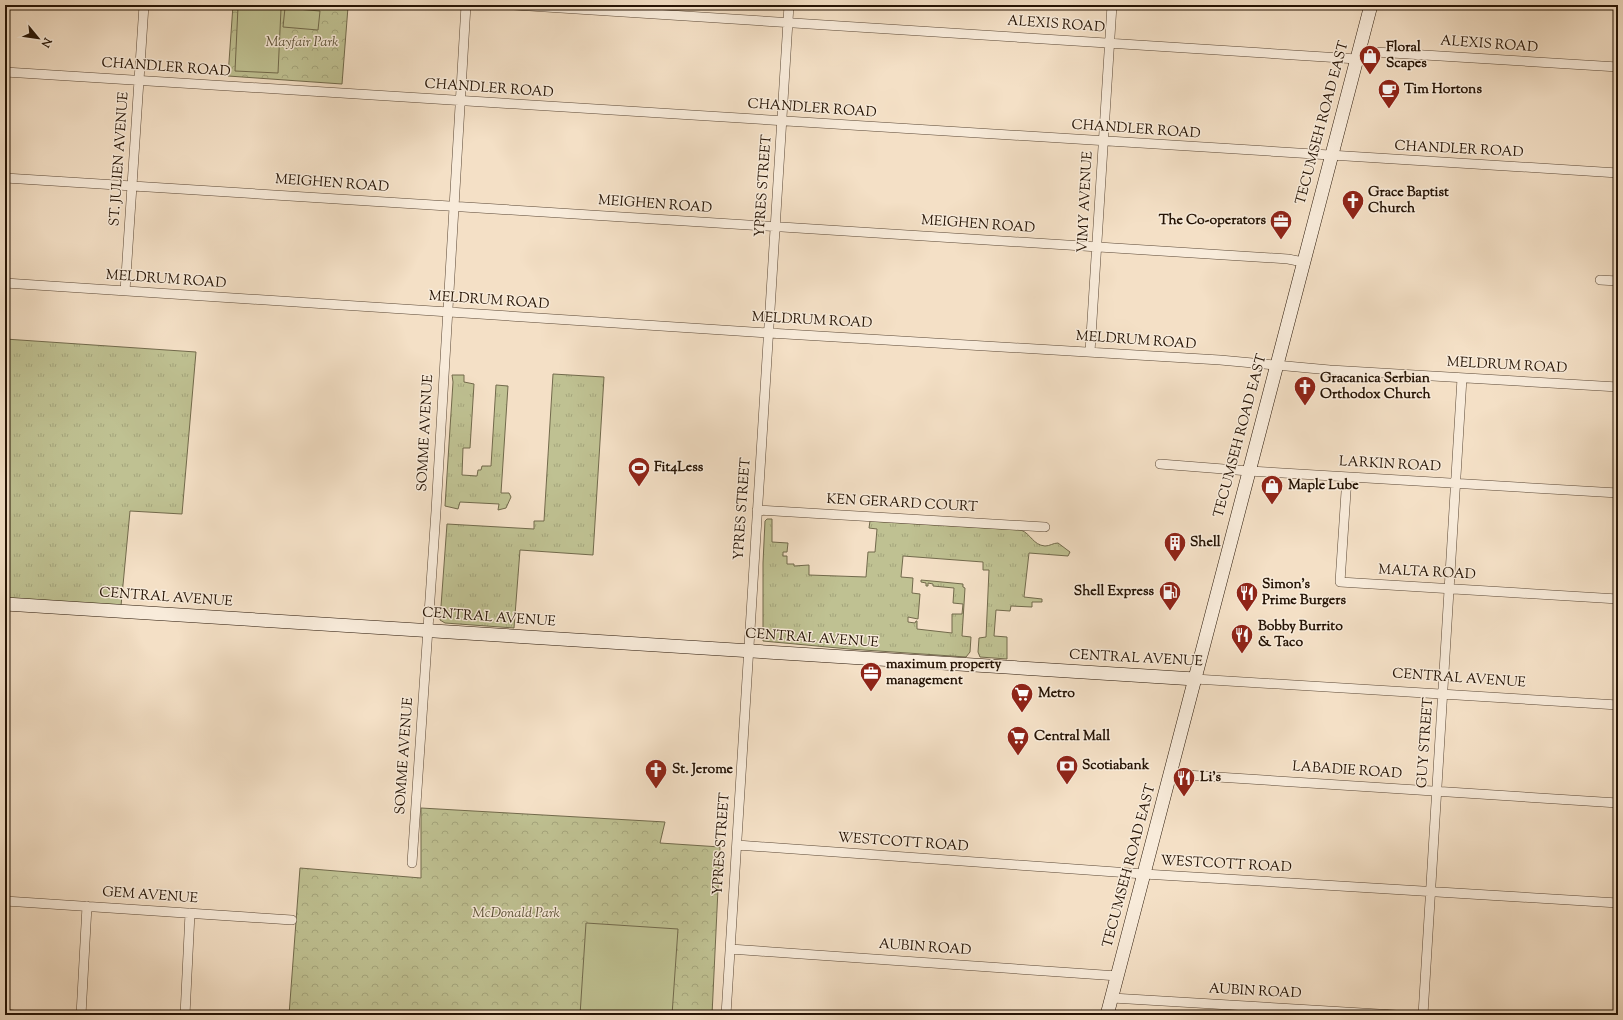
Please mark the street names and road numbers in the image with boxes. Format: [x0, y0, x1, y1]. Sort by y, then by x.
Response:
street label: ALEXIS ROAD [1006, 12, 1106, 38]
street label: ALEXIS ROAD [1439, 32, 1539, 58]
street label: TECUMSEH ROAD EAST [1292, 39, 1355, 207]
street label: CHANDLER ROAD [101, 54, 231, 82]
street label: CHANDLER ROAD [424, 75, 554, 103]
street label: ST. JULIEN AVENUE [105, 91, 135, 227]
street label: CHANDLER ROAD [747, 95, 877, 123]
street label: CHANDLER ROAD [1071, 116, 1201, 144]
street label: YPRES STREET [750, 134, 778, 238]
street label: CHANDLER ROAD [1394, 137, 1524, 163]
street label: VIMY AVENUE [1073, 150, 1099, 253]
street label: MEIGHEN ROAD [274, 170, 390, 198]
street label: MEIGHEN ROAD [597, 191, 713, 219]
street label: MEIGHEN ROAD [920, 211, 1036, 239]
street label: MELDRUM ROAD [105, 266, 227, 294]
street label: MELDRUM ROAD [428, 287, 550, 315]
street label: MELDRUM ROAD [751, 308, 873, 334]
street label: MELDRUM ROAD [1075, 327, 1197, 355]
street label: TECUMSEH ROAD EAST [1210, 352, 1273, 520]
street label: MELDRUM ROAD [1446, 353, 1568, 379]
street label: SOMME AVENUE [413, 373, 439, 492]
street label: LARKIN ROAD [1338, 452, 1442, 478]
street label: YPRES STREET [729, 457, 757, 561]
street label: KEN GERARD COURT [826, 490, 978, 518]
street label: MALTA ROAD [1378, 560, 1476, 586]
street label: CENTRAL AVENUE [99, 583, 234, 613]
street label: CENTRAL AVENUE [422, 603, 557, 633]
street label: CENTRAL AVENUE [745, 624, 880, 654]
street label: CENTRAL AVENUE [1069, 646, 1204, 673]
street label: CENTRAL AVENUE [1392, 664, 1527, 694]
street label: SOMME AVENUE [391, 696, 419, 815]
street label: GUY STREET [1413, 697, 1439, 789]
street label: LABADIE ROAD [1291, 757, 1403, 785]
street label: TECUMSEH ROAD EAST [1099, 782, 1162, 950]
street label: YPRES STREET [708, 792, 736, 896]
street label: WESTCOTT ROAD [837, 828, 969, 858]
street label: WESTCOTT ROAD [1160, 852, 1292, 878]
street label: GEM AVENUE [101, 883, 199, 909]
street label: AUBIN ROAD [878, 935, 972, 961]
street label: AUBIN ROAD [1208, 980, 1302, 1004]

